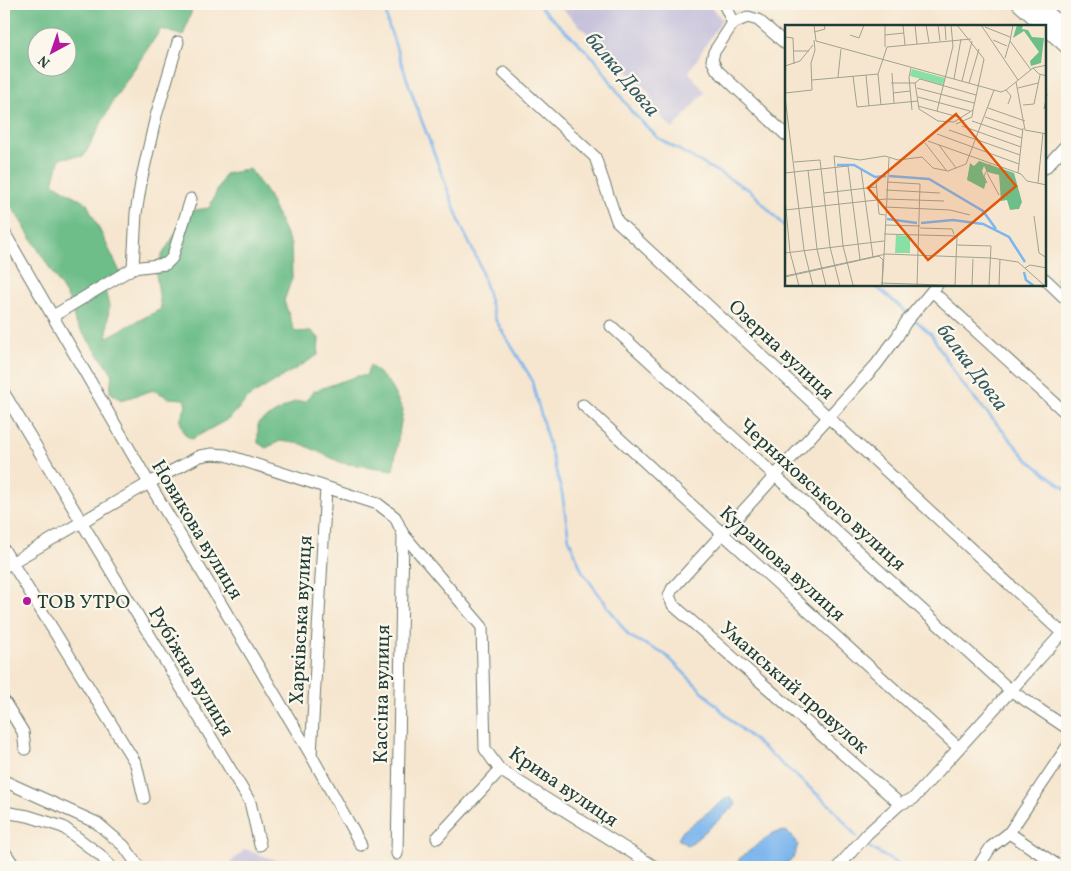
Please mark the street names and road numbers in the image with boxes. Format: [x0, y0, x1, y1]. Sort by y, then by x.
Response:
street label: Озерна вулиця [721, 294, 840, 407]
street label: Черняховського вулиця [732, 413, 912, 578]
street label: Новикова вулиця [143, 455, 249, 605]
street label: Курашова вулиця [712, 500, 851, 629]
street label: Харківська вулиця [284, 535, 320, 706]
street label: Рубіжна вулиця [141, 602, 240, 742]
street label: Уманський провулок [713, 616, 875, 762]
street label: Кассіна вулиця [368, 624, 398, 764]
street label: Крива вулиця [502, 741, 623, 835]

